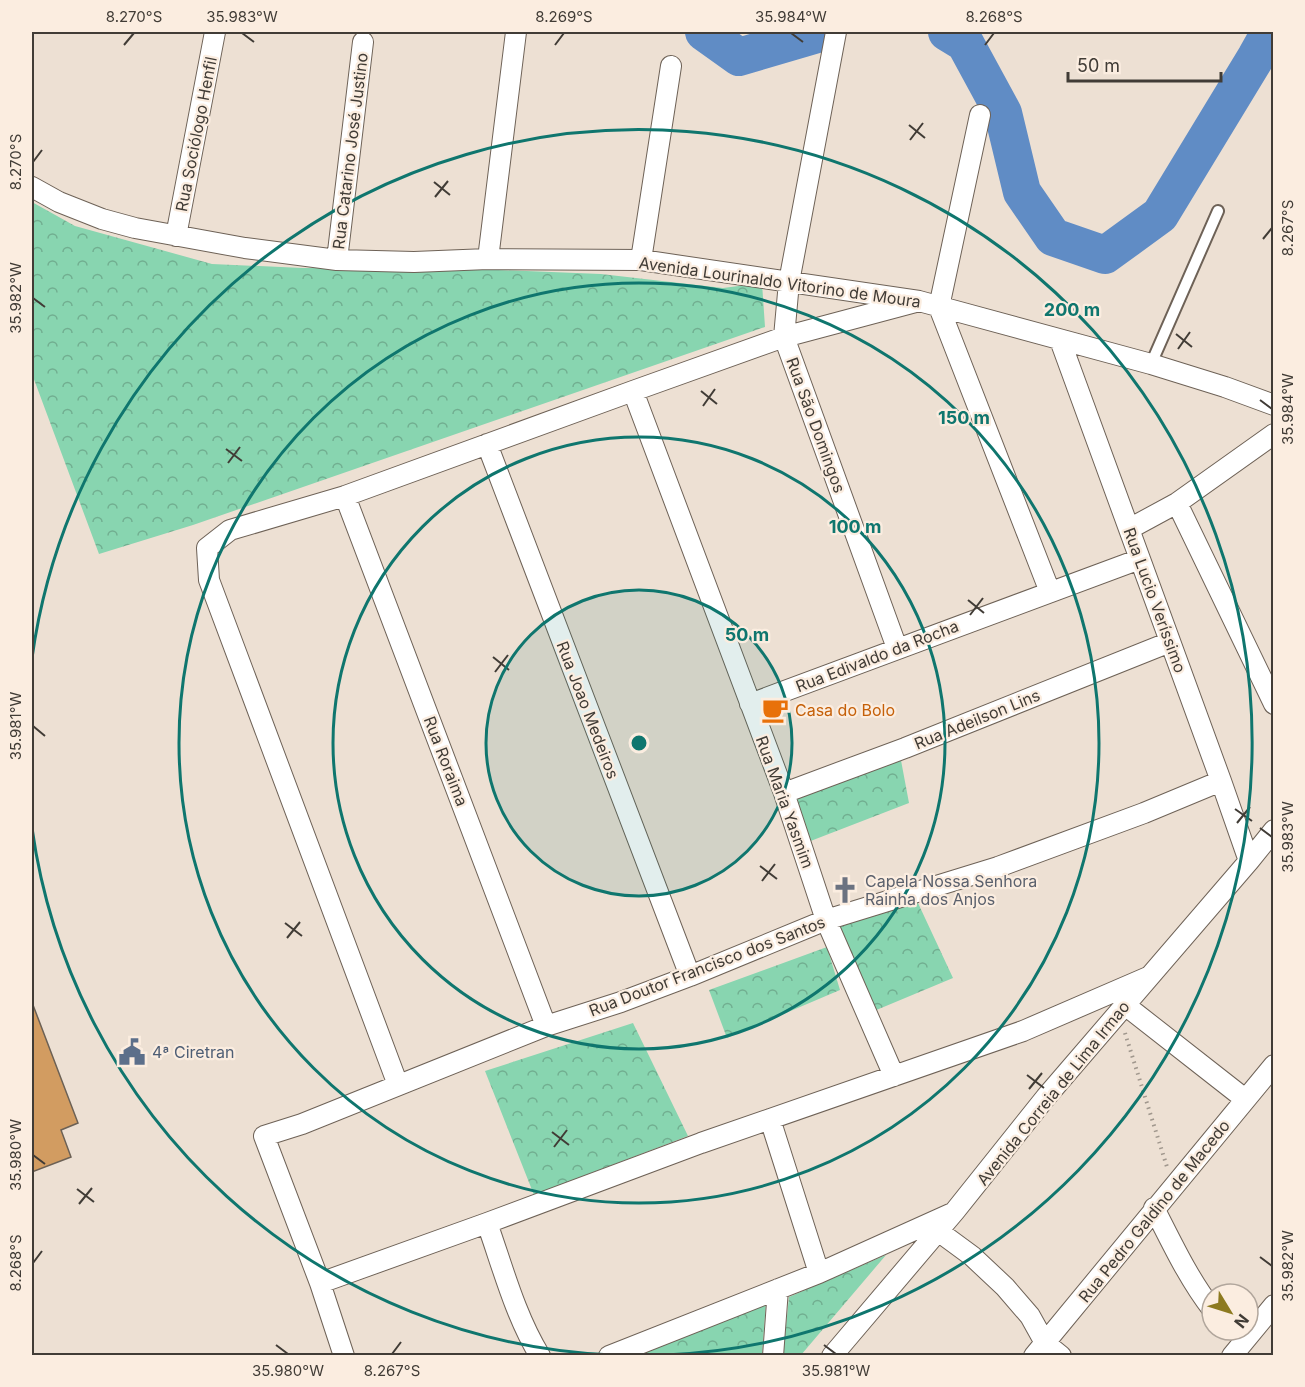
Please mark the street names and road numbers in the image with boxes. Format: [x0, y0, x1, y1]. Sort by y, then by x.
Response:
street label: Rua Catarino José Justino [328, 51, 372, 251]
street label: Rua Sociólogo Henfil [171, 55, 221, 213]
street label: Avenida Lourinaldo Vitorino de Moura [638, 252, 922, 312]
street label: Rua São Domingos [782, 354, 850, 496]
street label: Rua Lucio Veríssimo [1119, 525, 1191, 675]
street label: Rua Edivaldo da Rocha [793, 616, 961, 696]
street label: Rua Joao Medeiros [553, 638, 623, 782]
street label: Rua Adeilson Lins [911, 685, 1043, 753]
street label: Rua Roraima [420, 713, 472, 809]
street label: Rua Maria Yasmim [752, 733, 818, 871]
street label: Rua Doutor Francisco dos Santos [586, 912, 828, 1020]
street label: Avenida Correia de Lima Irmao [972, 997, 1134, 1189]
street label: Rua Pedro Galdino de Macedo [1074, 1116, 1234, 1306]

